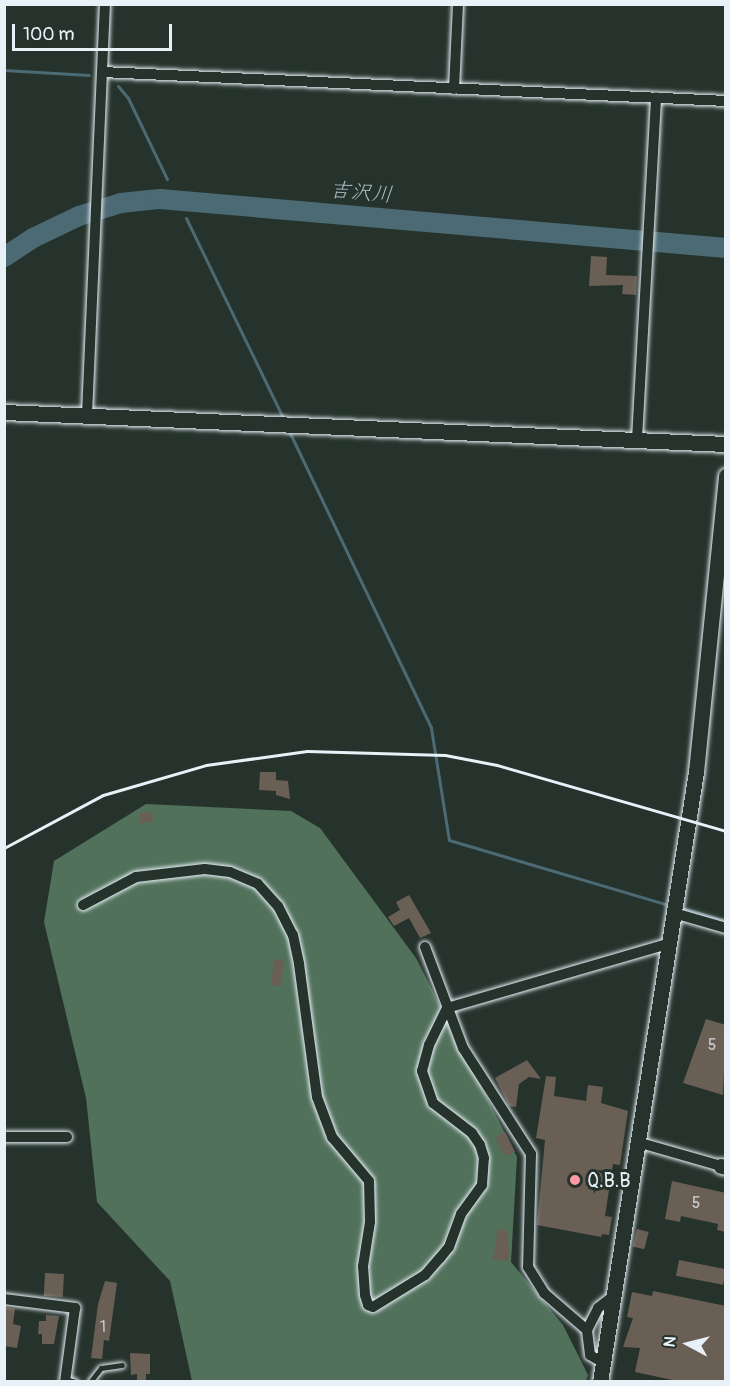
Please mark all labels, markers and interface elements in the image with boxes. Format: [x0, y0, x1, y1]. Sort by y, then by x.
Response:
scale bar [15, 12, 176, 50]
text: 100 m [23, 23, 75, 46]
water label: 吉沢川 [329, 178, 393, 208]
house number: 5 [708, 1035, 716, 1055]
place label: Q.B.B [587, 1168, 631, 1192]
marker: Q.B.B [568, 1173, 582, 1187]
house number: 5 [692, 1193, 700, 1213]
north arrow [658, 1314, 718, 1374]
house number: 1 [100, 1317, 106, 1337]
text: N [660, 1335, 681, 1348]

